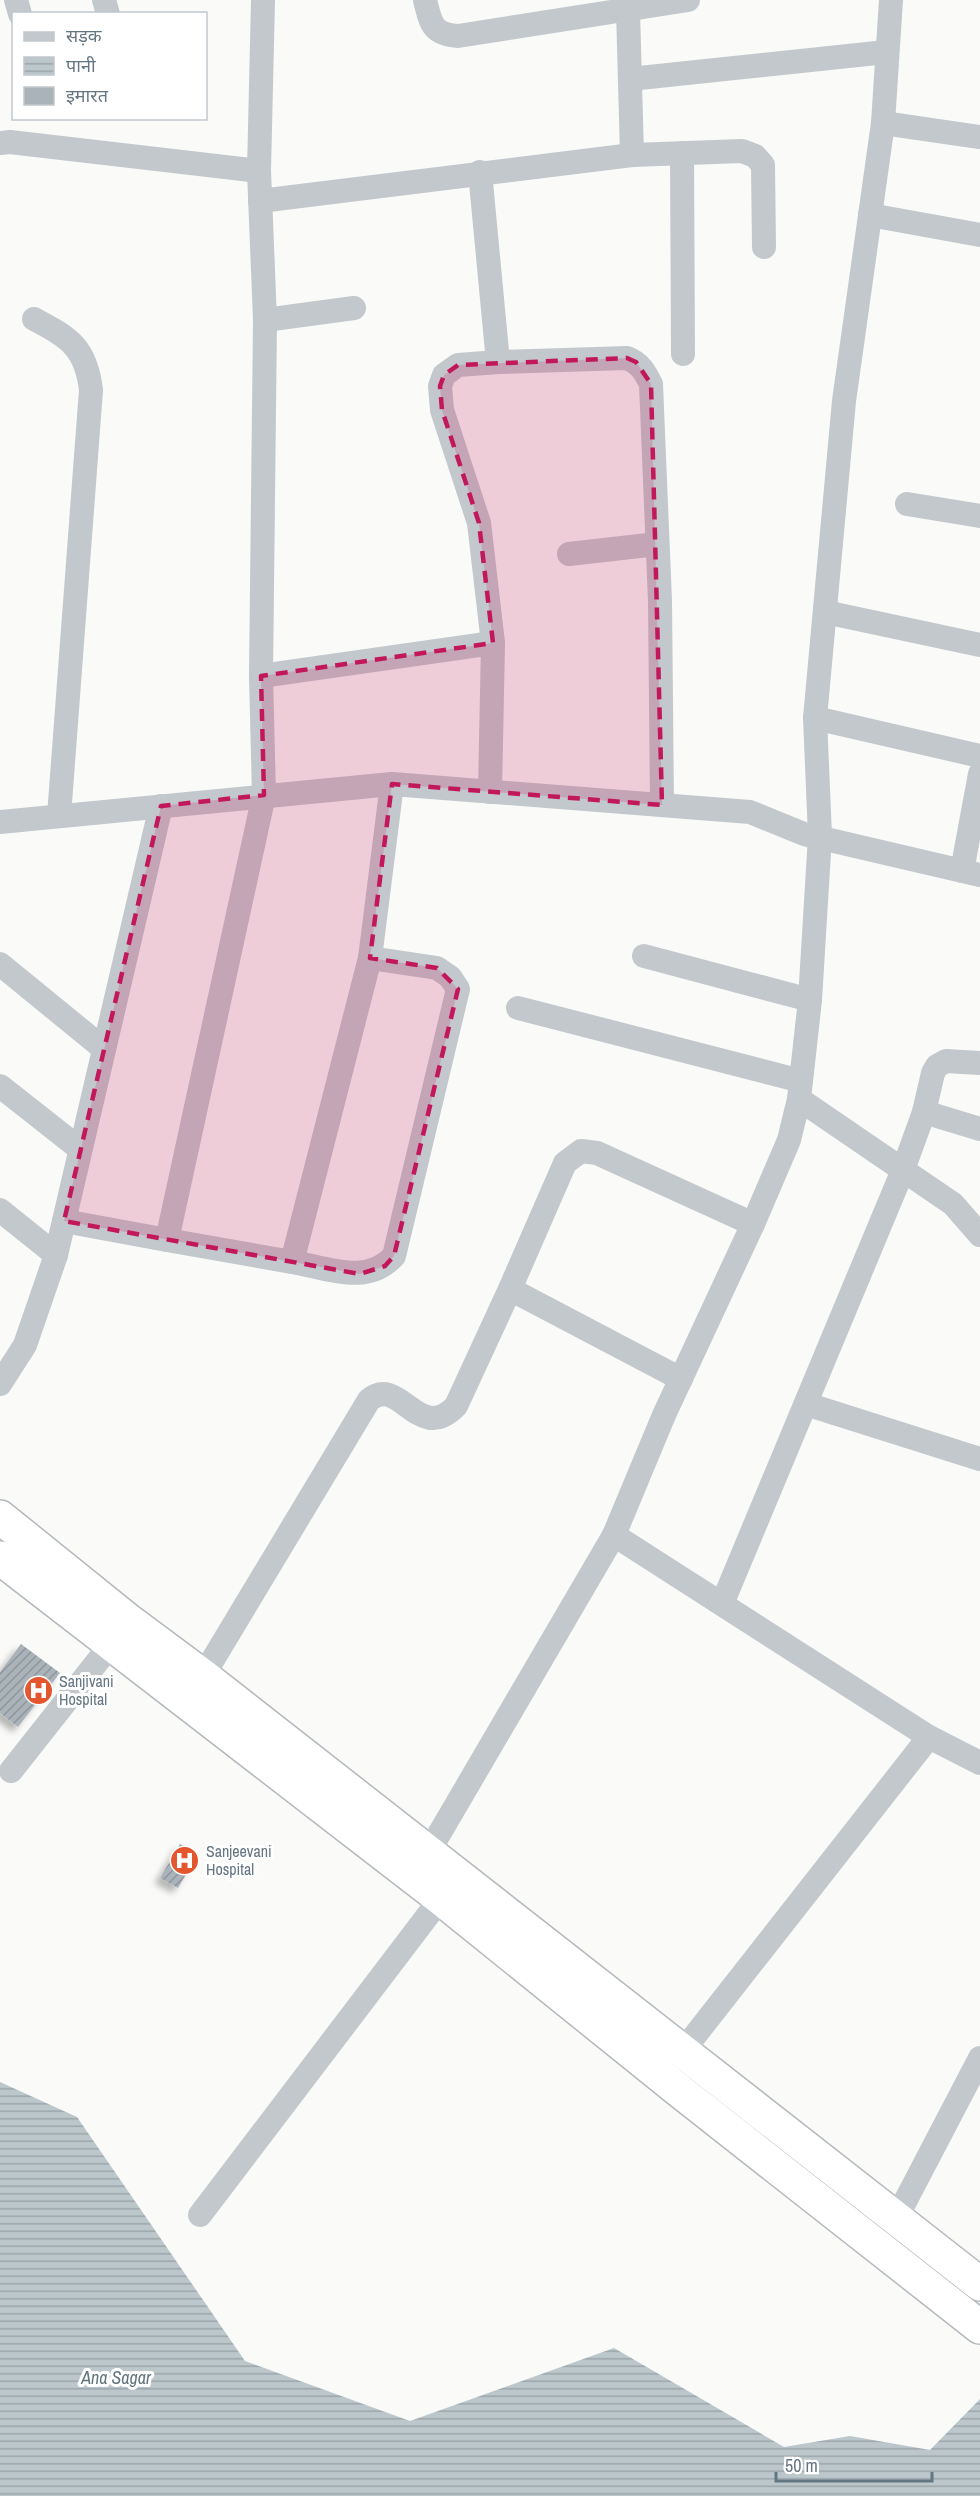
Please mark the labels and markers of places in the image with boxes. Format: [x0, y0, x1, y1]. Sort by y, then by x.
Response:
place label: Sanjivani Hospital [59, 1670, 114, 1710]
hospital icon: Sanjivani Hospital [22, 1674, 54, 1706]
place label: Sanjeevani Hospital [206, 1840, 272, 1880]
hospital icon: Sanjeevani Hospital [169, 1844, 201, 1876]

